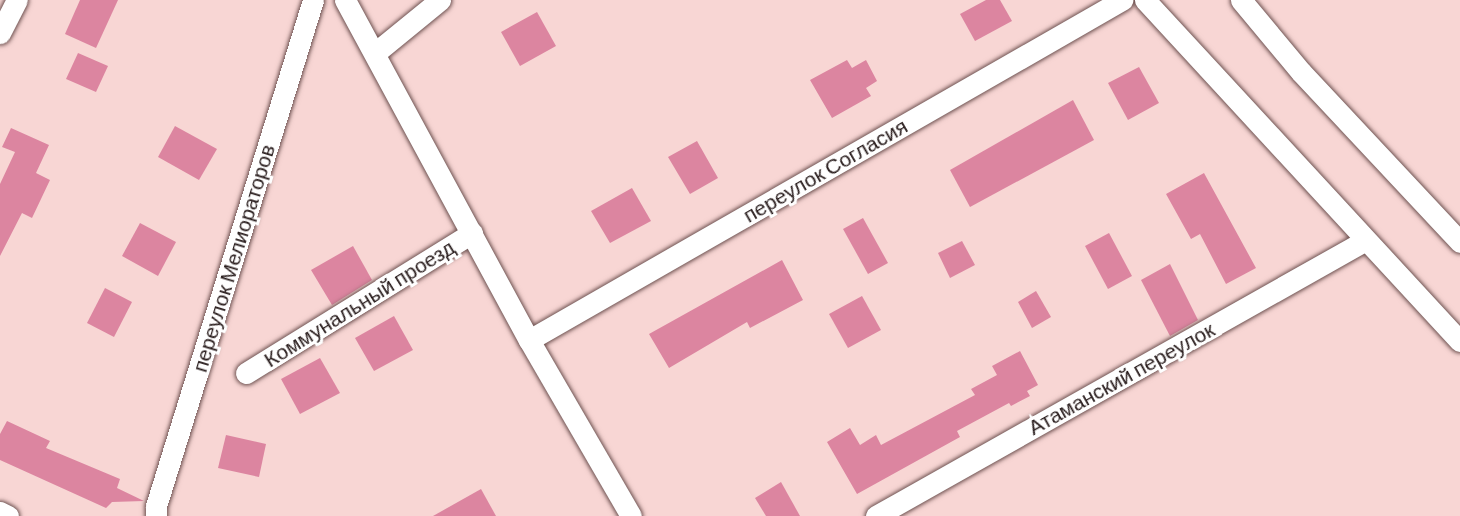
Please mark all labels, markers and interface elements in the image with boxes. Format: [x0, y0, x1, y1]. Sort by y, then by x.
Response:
street label: переулок Согласия [738, 113, 912, 227]
street label: переулок Мелиораторов [186, 141, 280, 375]
street label: Коммунальный проезд [259, 234, 459, 372]
street label: Атаманский переулок [1023, 316, 1219, 440]

